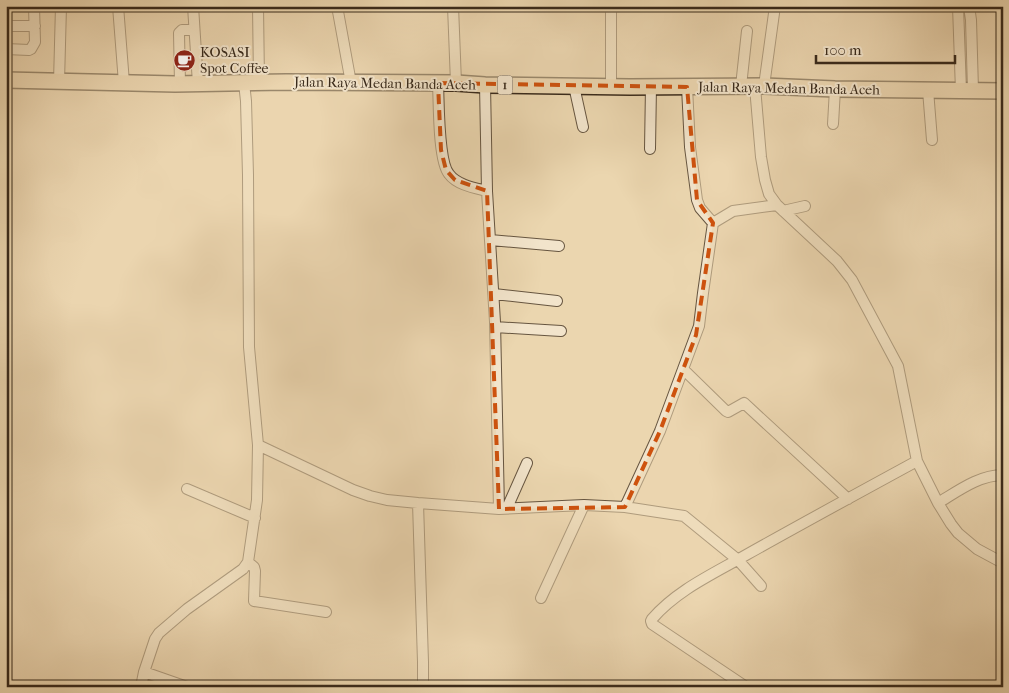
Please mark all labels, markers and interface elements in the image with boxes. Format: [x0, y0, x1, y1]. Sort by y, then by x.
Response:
scale bar [816, 32, 955, 64]
text: 100 m [824, 41, 862, 59]
place label: KOSASI Spot Coffee [200, 44, 269, 77]
cafe icon: KOSASI Spot Coffee [172, 48, 196, 72]
street label: Jalan Raya Medan Banda Aceh [293, 73, 476, 94]
road number: 1 [498, 76, 512, 94]
street label: Jalan Raya Medan Banda Aceh [697, 78, 880, 99]

